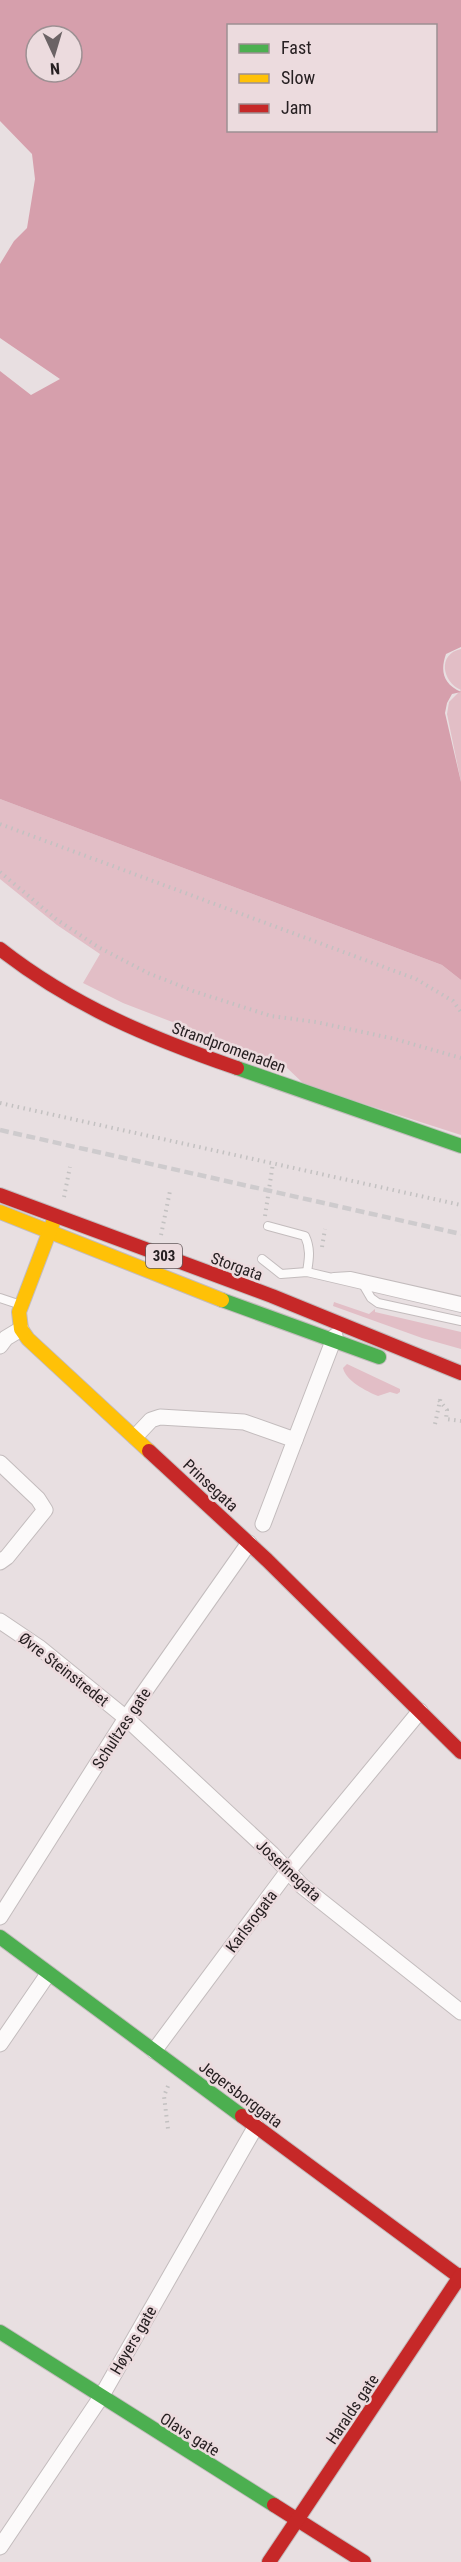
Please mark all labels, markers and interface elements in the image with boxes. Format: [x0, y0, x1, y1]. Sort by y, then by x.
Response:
north arrow [24, 24, 84, 84]
legend [227, 24, 437, 132]
text: Fast [281, 37, 312, 58]
text: N [49, 59, 61, 78]
text: Slow [281, 67, 316, 88]
text: Jam [281, 97, 312, 118]
street label: Strandpromenaden [169, 1018, 288, 1077]
road number: 303 [146, 1244, 182, 1268]
street label: Storgata [208, 1248, 265, 1285]
street label: Prinsegata [179, 1455, 242, 1515]
street label: Øvre Steinstredet [15, 1628, 113, 1711]
street label: Schultzes gate [88, 1684, 155, 1772]
street label: Josefinegata [252, 1836, 325, 1905]
street label: Karlsrogata [222, 1886, 281, 1956]
street label: Jegersborggata [195, 2057, 286, 2132]
street label: Høyers gate [106, 2303, 161, 2378]
street label: Haralds gate [322, 2371, 383, 2448]
street label: Olavs gate [157, 2409, 223, 2460]

